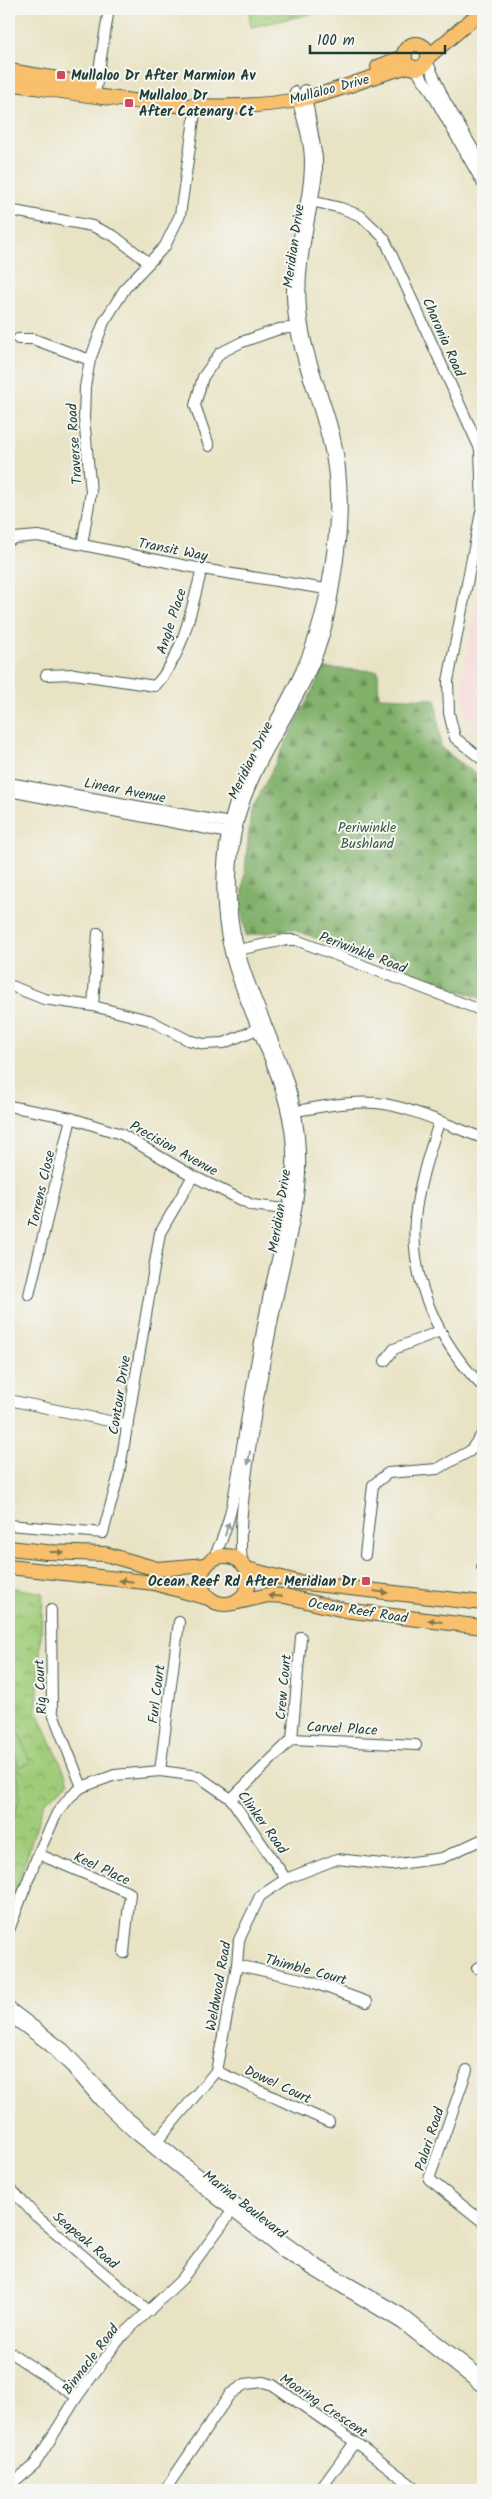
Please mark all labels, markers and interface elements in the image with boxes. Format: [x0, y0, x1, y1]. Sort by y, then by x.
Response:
scale bar [310, 22, 444, 54]
text: 100 m [317, 29, 355, 53]
place label: Mullaloo Dr After Marmion Av [71, 65, 256, 87]
marker: Mullaloo Dr After Marmion Av [55, 69, 67, 81]
street label: Mullaloo Drive [287, 69, 372, 111]
place label: Mullaloo Dr After Catenary Ct [139, 85, 255, 123]
marker: Mullaloo Dr After Catenary Ct [123, 97, 135, 109]
street label: Meridian Drive [277, 202, 311, 290]
street label: Charonia Road [416, 294, 471, 381]
street label: Traverse Road [61, 402, 89, 485]
street label: Transit Way [136, 532, 210, 568]
street label: Angle Place [151, 585, 193, 657]
street label: Meridian Drive [222, 717, 280, 803]
street label: Linear Avenue [82, 772, 168, 810]
park label: Periwinkle Bushland [338, 817, 397, 855]
street label: Periwinkle Road [316, 926, 410, 980]
street label: Precision Avenue [125, 1115, 222, 1183]
street label: Torrens Close [22, 1148, 62, 1230]
street label: Meridian Drive [263, 1167, 298, 1255]
street label: Contour Drive [103, 1353, 137, 1436]
one-way arrow [245, 1451, 253, 1467]
one-way arrow [223, 1521, 231, 1536]
one-way arrow [50, 1548, 66, 1556]
place label: Ocean Reef Rd After Meridian Dr [148, 1571, 357, 1593]
marker: Ocean Reef Rd After Meridian Dr [360, 1575, 372, 1587]
one-way arrow [118, 1577, 134, 1585]
one-way arrow [373, 1588, 389, 1596]
one-way arrow [266, 1592, 282, 1600]
street label: Ocean Reef Road [306, 1592, 410, 1630]
one-way arrow [427, 1617, 443, 1625]
street label: Crew Court [270, 1653, 298, 1721]
street label: Rig Court [29, 1658, 53, 1715]
street label: Furl Court [142, 1663, 172, 1725]
street label: Carvel Place [306, 1716, 379, 1742]
street label: Clinker Road [232, 1786, 293, 1860]
street label: Keel Place [70, 1846, 134, 1892]
street label: Weldwood Road [200, 1939, 238, 2033]
street label: Thimble Court [262, 1949, 350, 1992]
street label: Dowel Court [240, 2060, 315, 2110]
street label: Palari Road [409, 2104, 451, 2174]
street label: Marina Boulevard [198, 2165, 292, 2245]
street label: Seapeak Road [48, 2207, 124, 2276]
street label: Binnacle Road [57, 2319, 125, 2400]
street label: Mooring Crescent [275, 2368, 372, 2444]

